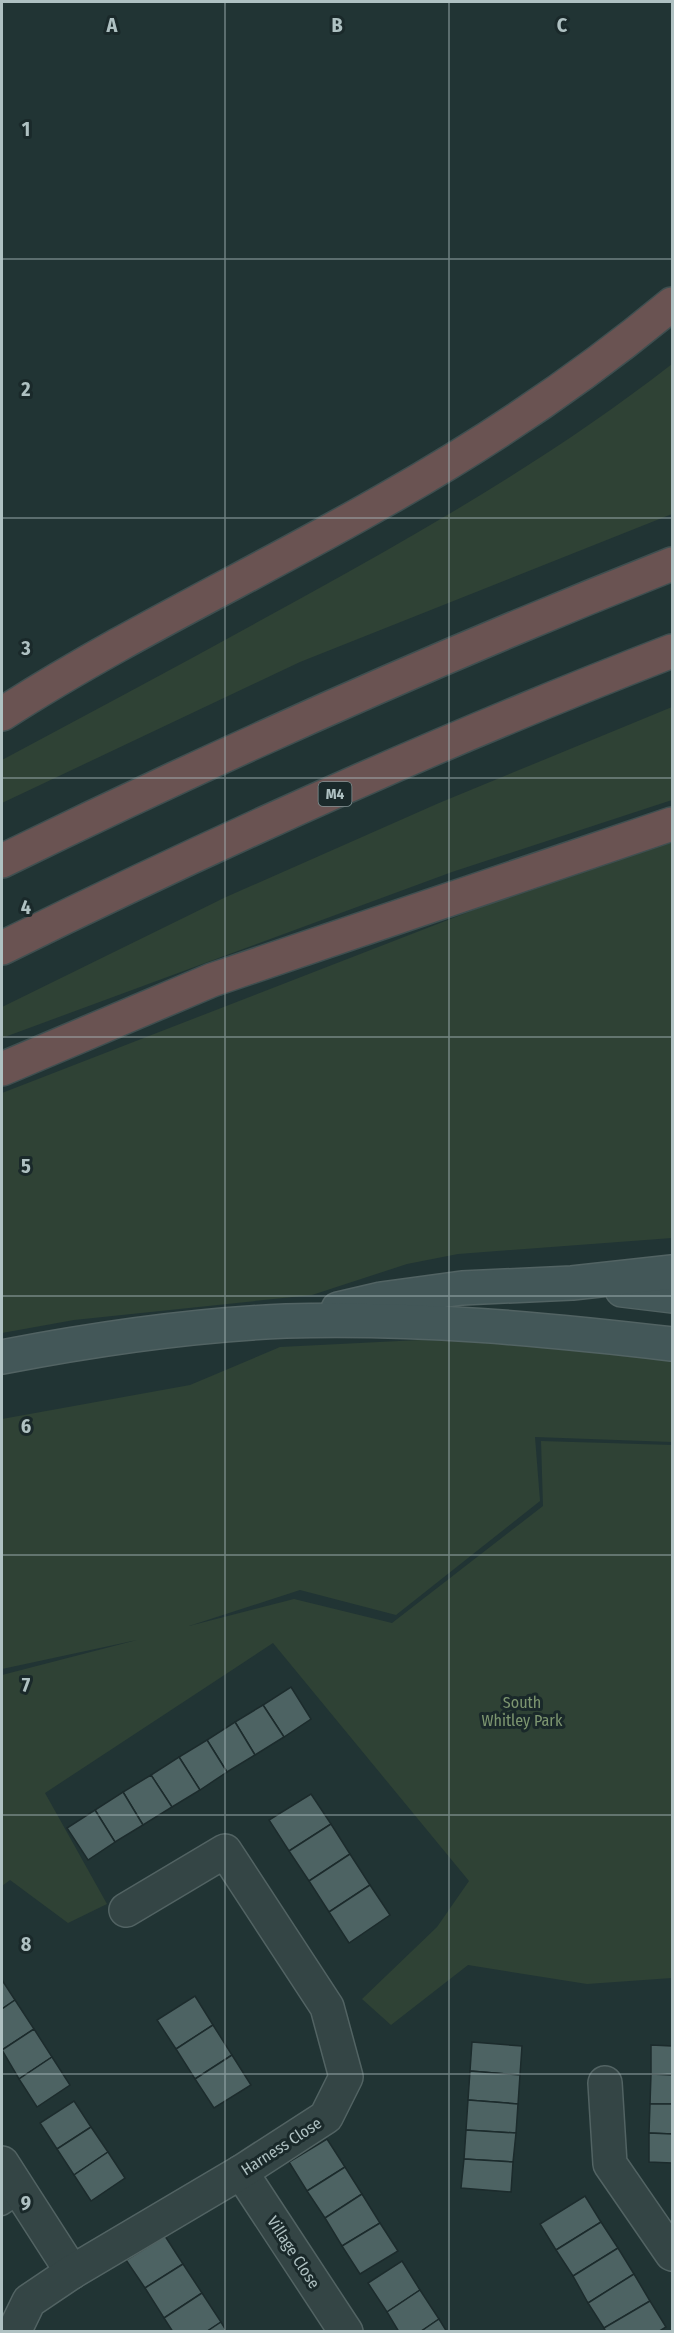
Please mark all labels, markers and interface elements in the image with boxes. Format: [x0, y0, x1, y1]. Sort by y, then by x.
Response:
text: A [106, 13, 119, 37]
text: B [331, 13, 343, 37]
text: C [557, 13, 568, 37]
text: 1 [22, 117, 30, 141]
text: 2 [20, 377, 31, 401]
text: 3 [20, 636, 31, 660]
road number: M4 [318, 782, 352, 806]
text: 4 [21, 895, 31, 919]
text: 5 [21, 1154, 31, 1178]
text: 6 [21, 1414, 31, 1438]
text: 7 [22, 1673, 31, 1697]
park label: South Whitley Park [482, 1693, 563, 1730]
text: 8 [21, 1932, 32, 1956]
street label: Harness Close [238, 2113, 325, 2179]
text: 9 [21, 2191, 31, 2215]
street label: Village Close [263, 2213, 324, 2292]

